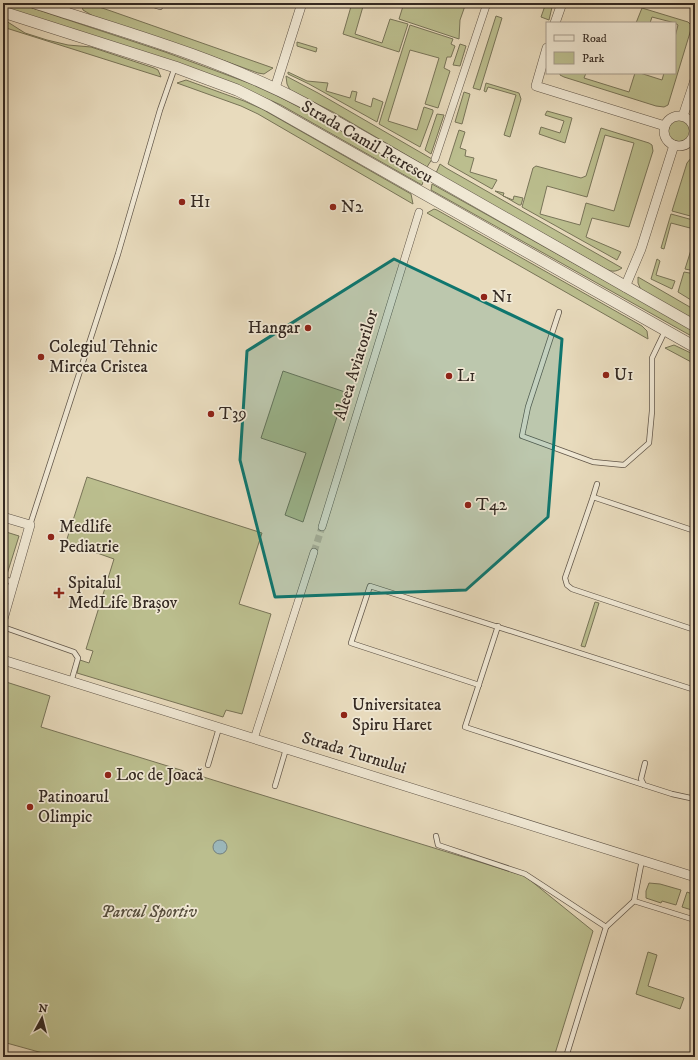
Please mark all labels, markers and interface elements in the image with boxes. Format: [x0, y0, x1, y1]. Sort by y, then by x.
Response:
legend [546, 22, 676, 74]
text: Road [582, 31, 607, 46]
text: Park [582, 51, 604, 66]
street label: Strada Camil Petrescu [297, 95, 437, 189]
place label: H1 [190, 191, 211, 213]
place label: N2 [341, 196, 364, 218]
marker: H1 [177, 197, 187, 207]
marker: N2 [328, 202, 338, 212]
place label: N1 [492, 286, 512, 308]
marker: N1 [479, 292, 489, 302]
street label: Aleea Aviatorilor [329, 306, 383, 423]
place label: Hangar [248, 317, 301, 339]
marker: Hangar [303, 323, 313, 333]
place label: Colegiul Tehnic Mircea Cristea [49, 336, 158, 378]
marker: Colegiul Tehnic Mircea Cristea [36, 352, 46, 362]
place label: U1 [614, 364, 633, 386]
place label: L1 [457, 365, 476, 387]
marker: U1 [601, 370, 611, 380]
marker: L1 [444, 371, 454, 381]
place label: T39 [219, 403, 247, 425]
marker: T39 [206, 409, 216, 419]
place label: T42 [476, 494, 508, 516]
marker: T42 [463, 500, 473, 510]
place label: Medlife Pediatrie [59, 516, 119, 558]
marker: Medlife Pediatrie [46, 532, 56, 542]
place label: Spitalul MedLife Brașov [68, 572, 178, 614]
marker: Spitalul MedLife Brașov [53, 587, 65, 599]
place label: Universitatea Spiru Haret [352, 694, 442, 736]
marker: Universitatea Spiru Haret [339, 710, 349, 720]
street label: Strada Turnului [299, 727, 409, 779]
place label: Loc de Joacă [116, 764, 204, 786]
marker: Loc de Joacă [103, 770, 113, 780]
place label: Patinoarul Olimpic [38, 786, 109, 828]
marker: Patinoarul Olimpic [25, 802, 35, 812]
park label: Parcul Sportiv [101, 901, 197, 923]
north arrow [22, 998, 62, 1038]
text: N [38, 1002, 48, 1017]

